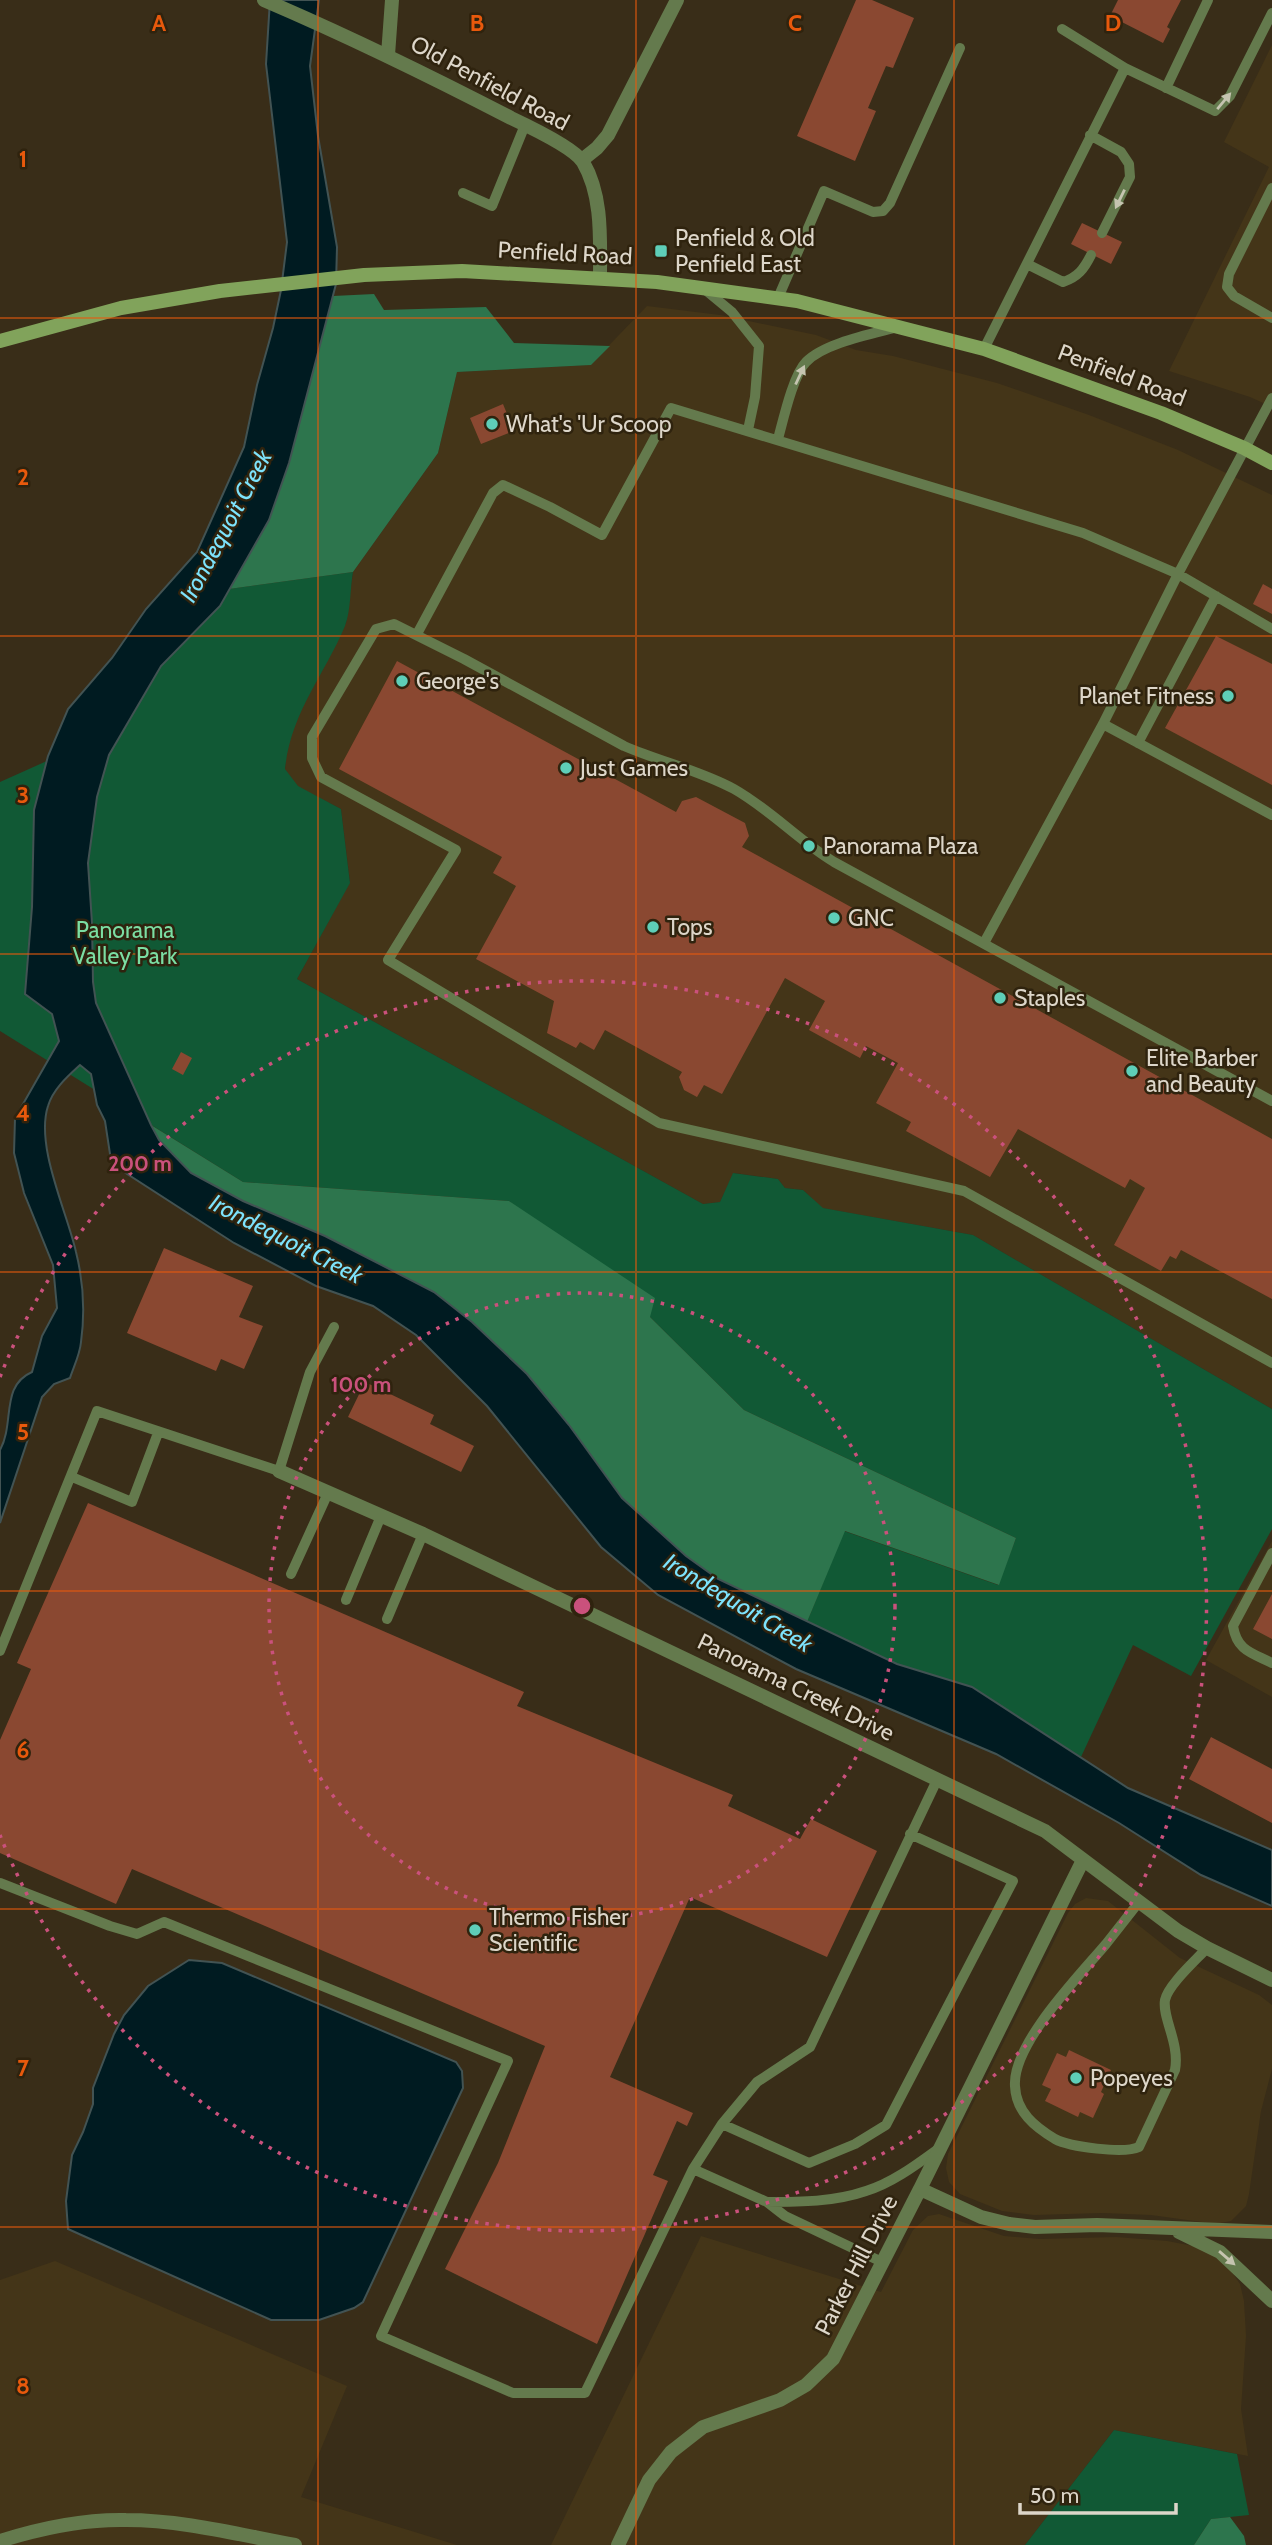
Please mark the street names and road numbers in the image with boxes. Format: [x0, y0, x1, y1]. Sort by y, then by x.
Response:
street label: Old Penfield Road [406, 29, 574, 137]
street label: Penfield Road [497, 235, 633, 271]
street label: Penfield Road [1054, 338, 1190, 412]
street label: Panorama Creek Drive [693, 1627, 899, 1747]
street label: Parker Hill Drive [809, 2190, 903, 2340]

